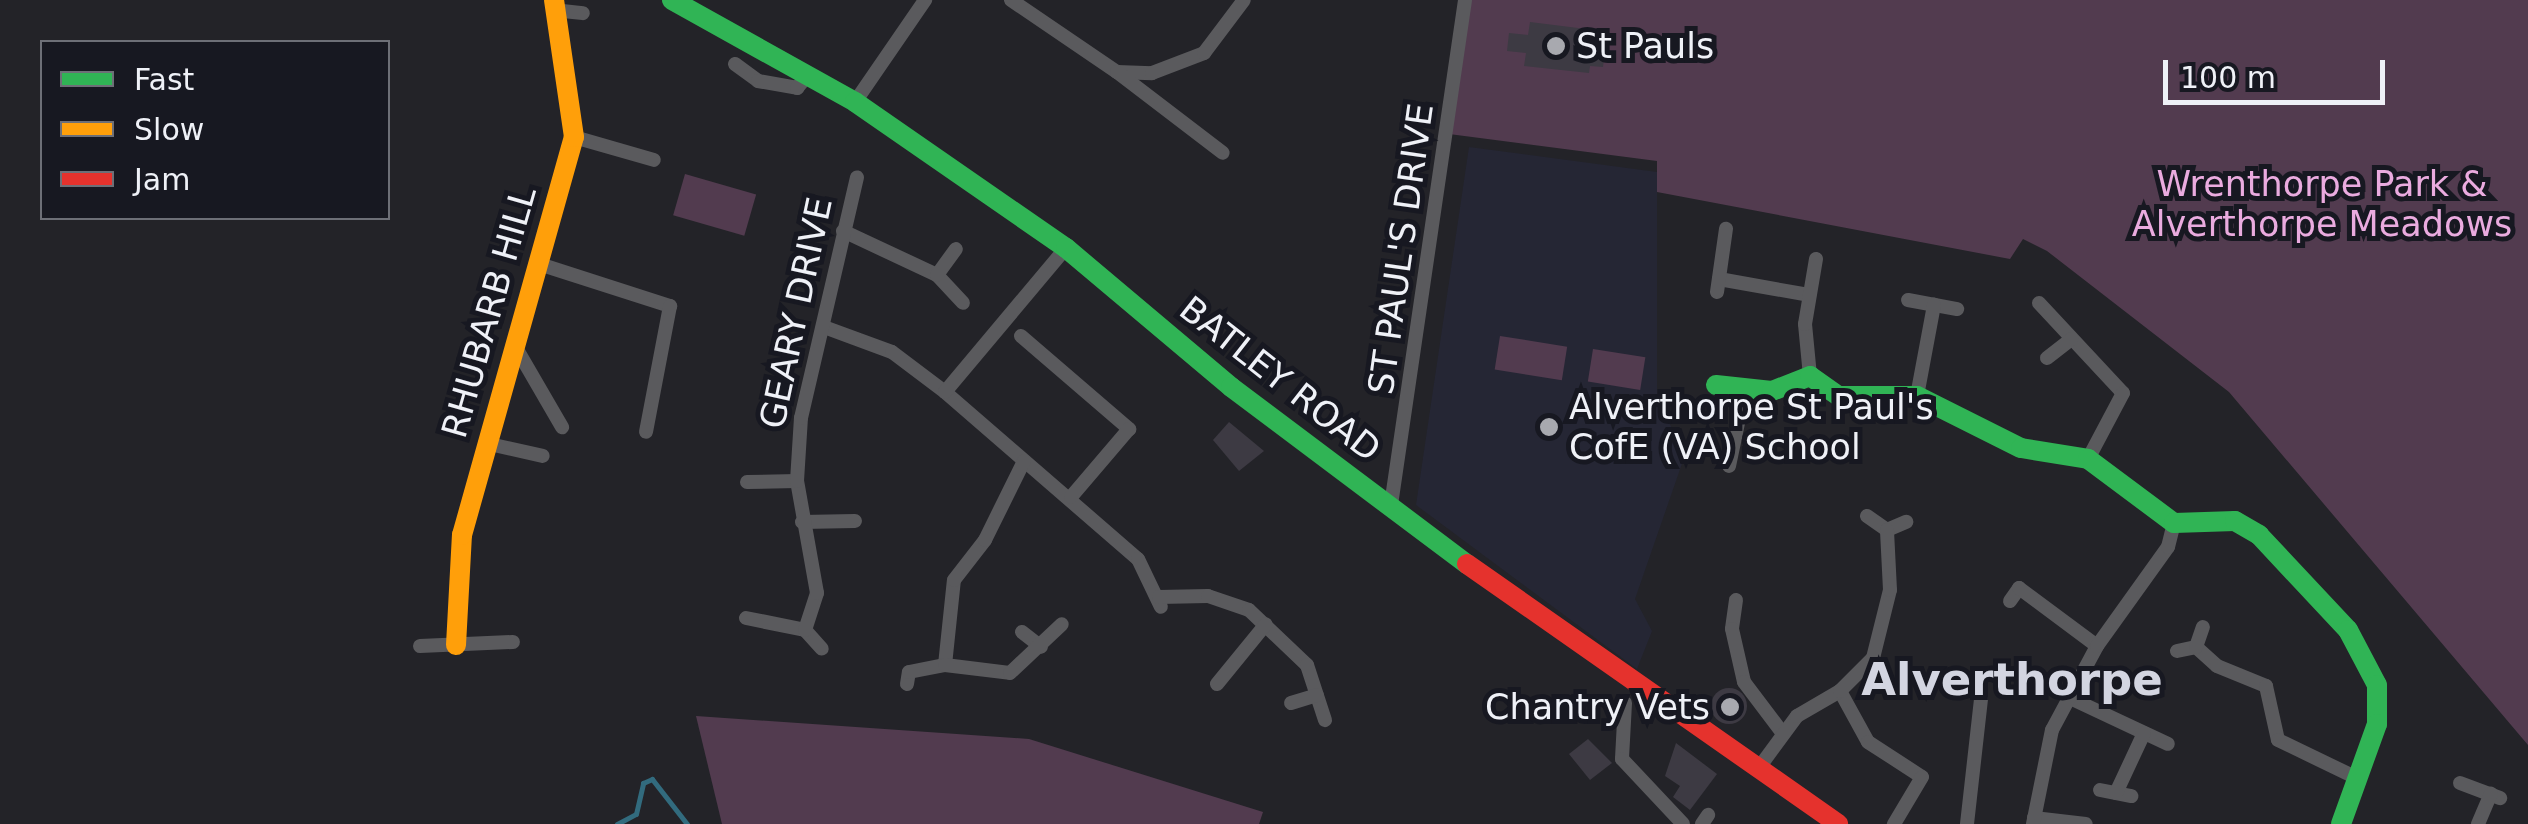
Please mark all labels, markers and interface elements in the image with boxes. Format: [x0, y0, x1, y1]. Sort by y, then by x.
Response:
place label: St Pauls [1576, 25, 1714, 67]
marker: St Pauls [1545, 35, 1567, 57]
legend [40, 40, 390, 220]
scale bar [2168, 40, 2390, 102]
text: 100 m [2180, 60, 2276, 95]
text: Fast [134, 62, 194, 97]
street label: ST PAUL'S DRIVE [1360, 101, 1442, 397]
text: Slow [134, 112, 204, 147]
text: Jam [134, 162, 190, 197]
park label: Wrenthorpe Park & Alverthorpe Meadows [2132, 163, 2512, 245]
street label: RHUBARB HILL [433, 182, 545, 442]
street label: GEARY DRIVE [751, 193, 841, 433]
street label: BATLEY ROAD [1171, 288, 1389, 470]
place label: Alverthorpe St Paul's CofE (VA) School [1569, 386, 1934, 468]
marker: Alverthorpe St Paul's CofE (VA) School [1538, 416, 1560, 438]
district label: Alverthorpe [1861, 653, 2163, 707]
place label: Chantry Vets [1485, 686, 1710, 728]
marker: Chantry Vets [1719, 696, 1741, 718]

